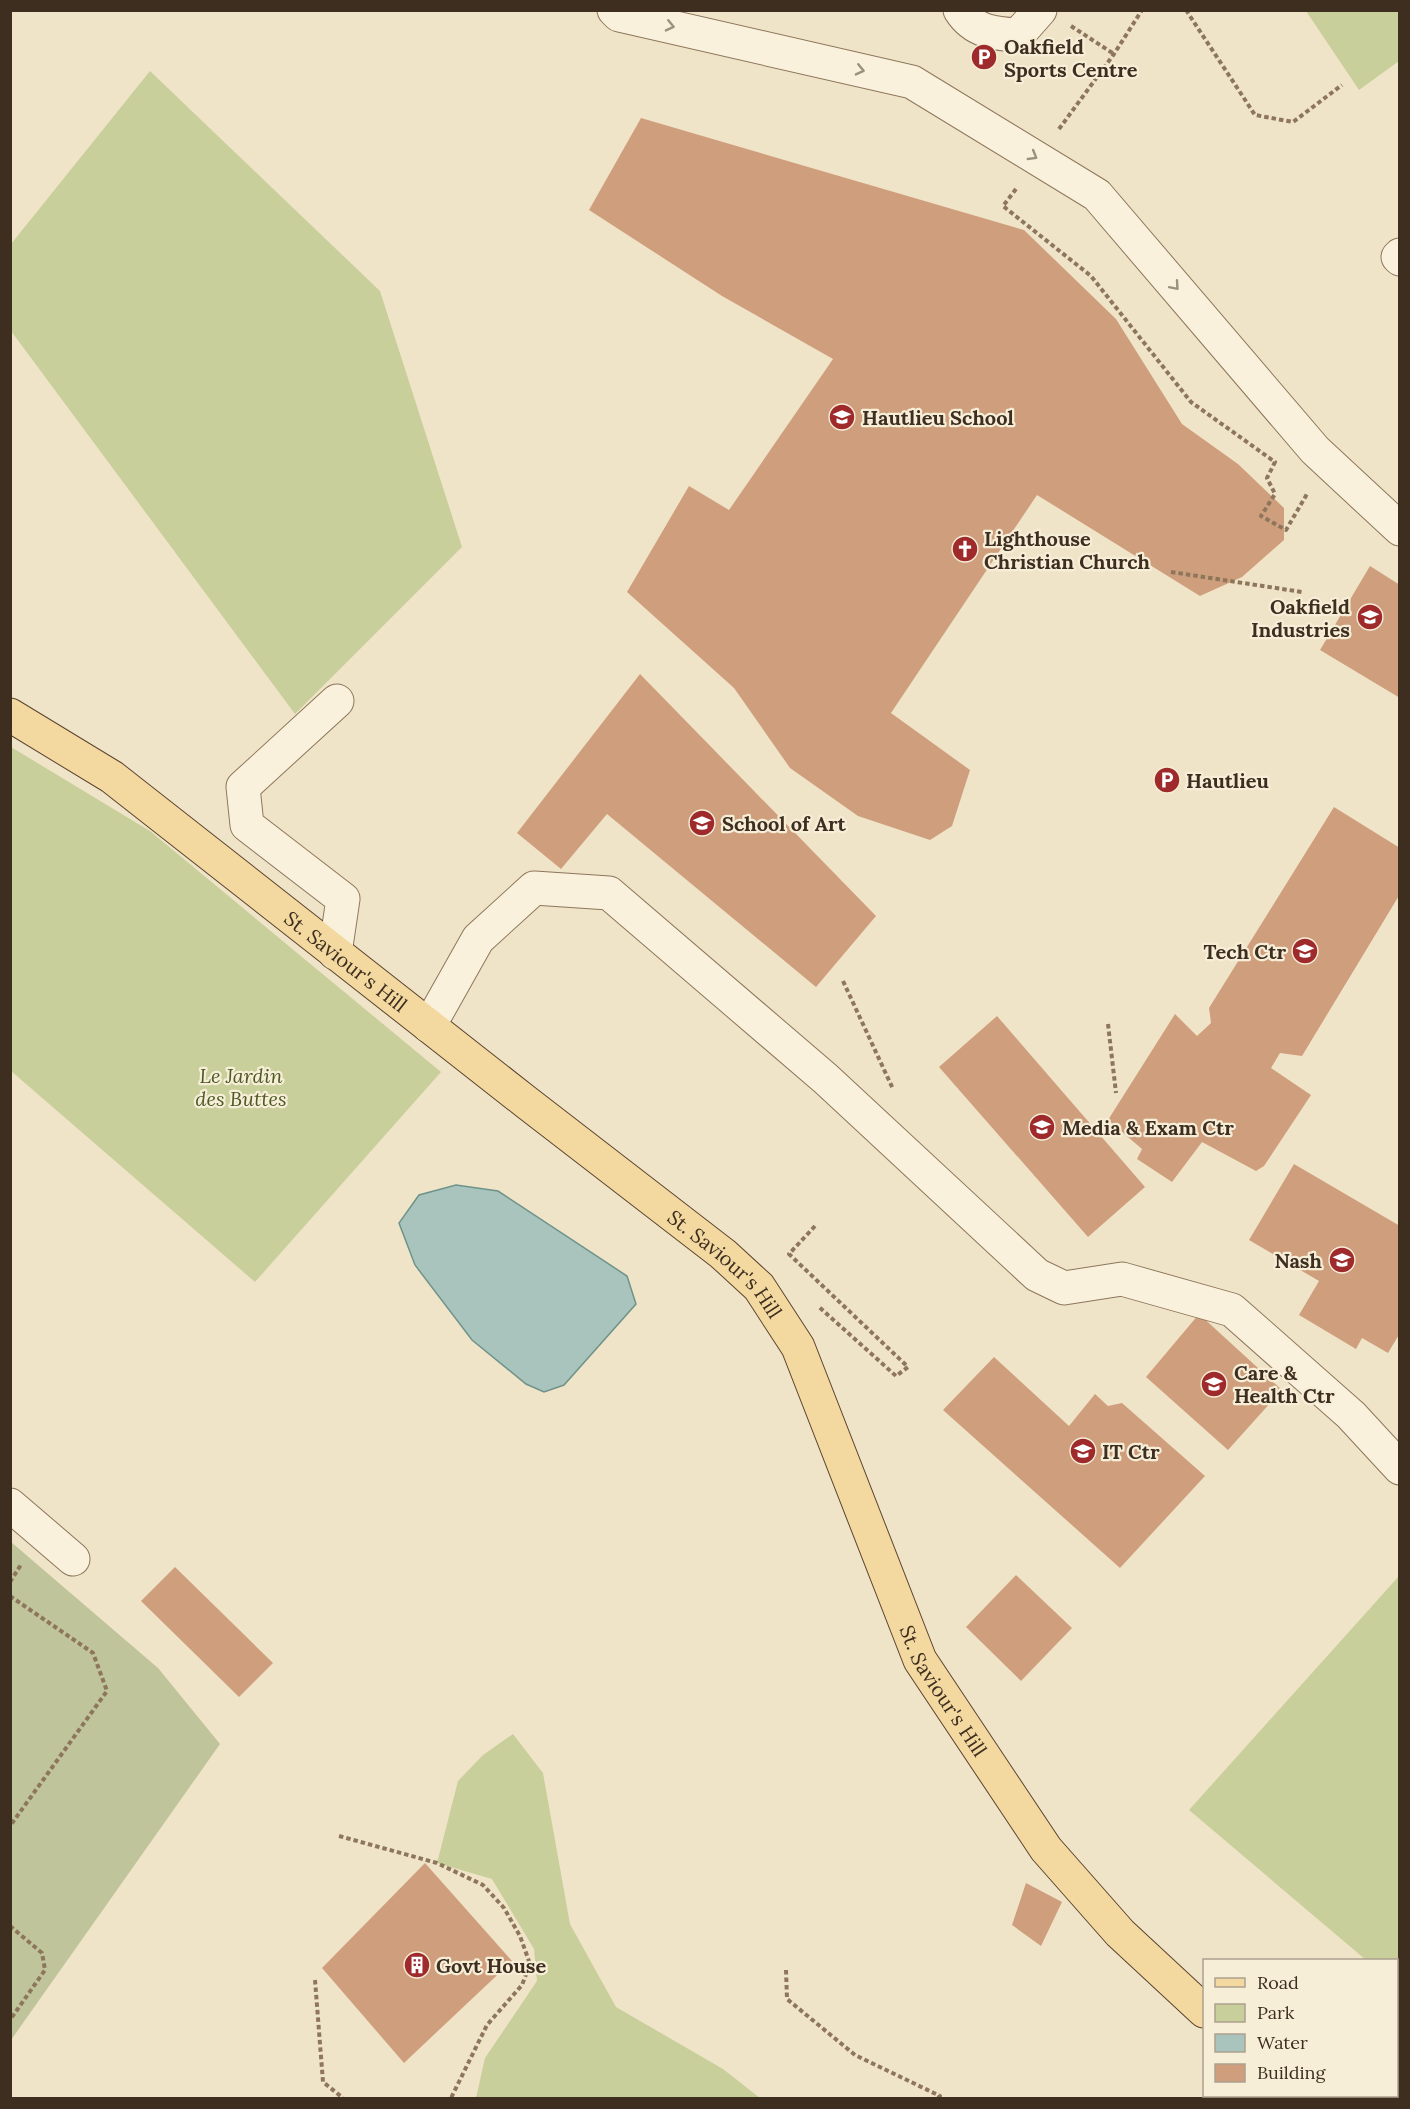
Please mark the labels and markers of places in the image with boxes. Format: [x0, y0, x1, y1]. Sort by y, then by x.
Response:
place label: Oakfield Sports Centre [1004, 34, 1138, 82]
parking icon: Oakfield Sports Centre [969, 42, 999, 72]
school or university icon: Hautlieu School [827, 402, 857, 432]
place label: Hautlieu School [862, 405, 1014, 430]
place label: Lighthouse Christian Church [984, 526, 1151, 574]
church icon: Lighthouse Christian Church [950, 534, 980, 564]
place label: Oakfield Industries [1251, 594, 1350, 642]
school or university icon: Oakfield Industries [1355, 602, 1385, 632]
parking icon: Hautlieu [1152, 765, 1182, 795]
place label: Hautlieu [1186, 768, 1269, 793]
school or university icon: School of Art [687, 808, 717, 838]
place label: School of Art [722, 811, 847, 836]
school or university icon: Tech Ctr [1290, 936, 1320, 966]
place label: Tech Ctr [1204, 939, 1286, 964]
school or university icon: Media & Exam Ctr [1027, 1112, 1057, 1142]
place label: Media & Exam Ctr [1062, 1115, 1234, 1140]
school or university icon: Nash [1327, 1245, 1357, 1275]
place label: Nash [1274, 1248, 1323, 1273]
place label: Care & Health Ctr [1234, 1360, 1335, 1408]
school or university icon: Care & Health Ctr [1199, 1369, 1229, 1399]
school or university icon: IT Ctr [1068, 1436, 1098, 1466]
place label: IT Ctr [1102, 1439, 1160, 1464]
building icon: Govt House [402, 1950, 432, 1980]
place label: Govt House [436, 1953, 547, 1978]

